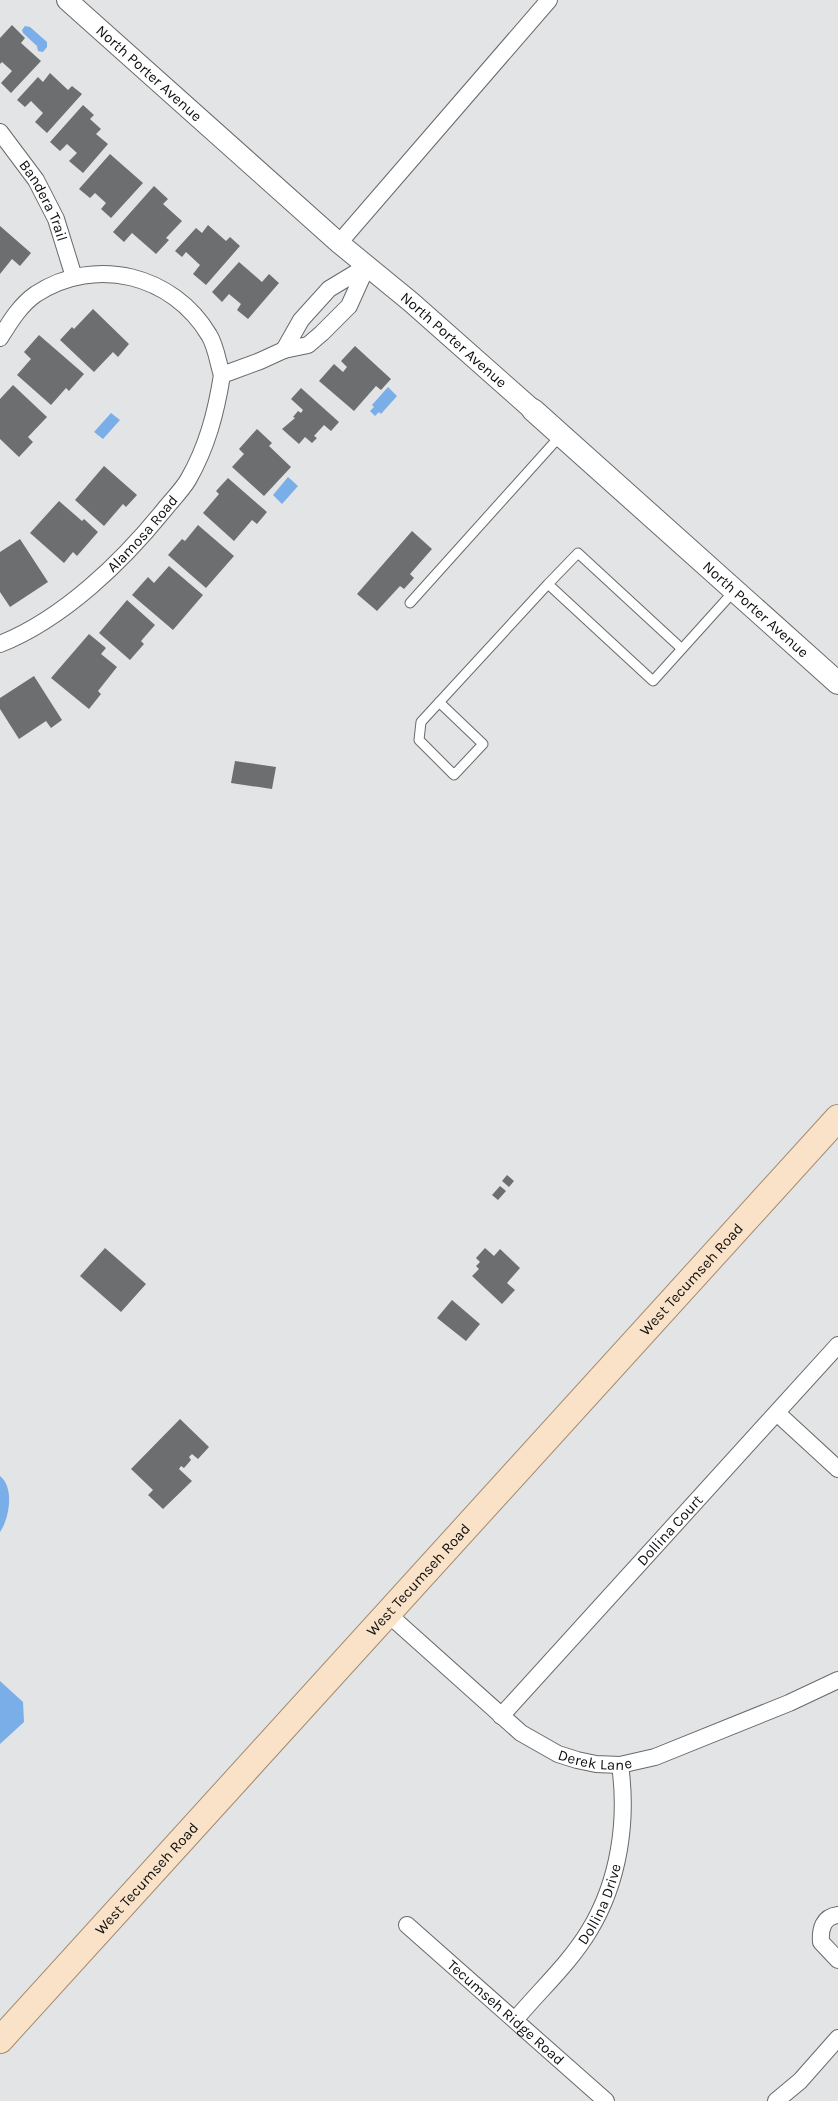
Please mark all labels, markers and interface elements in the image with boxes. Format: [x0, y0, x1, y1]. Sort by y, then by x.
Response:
street label: North Porter Avenue [92, 21, 206, 125]
street label: Bandera Trail [15, 156, 71, 243]
street label: North Porter Avenue [397, 288, 511, 392]
street label: Alamosa Road [103, 491, 182, 576]
street label: North Porter Avenue [699, 557, 812, 661]
street label: West Tecumseh Road [636, 1219, 747, 1339]
street label: Dollina Court [633, 1491, 707, 1569]
street label: West Tecumseh Road [363, 1520, 474, 1640]
street label: Derek Lane [556, 1746, 634, 1774]
street label: West Tecumseh Road [91, 1819, 202, 1939]
street label: Dollina Drive [574, 1862, 625, 1948]
street label: Tecumseh Ridge Road [444, 1956, 568, 2069]

